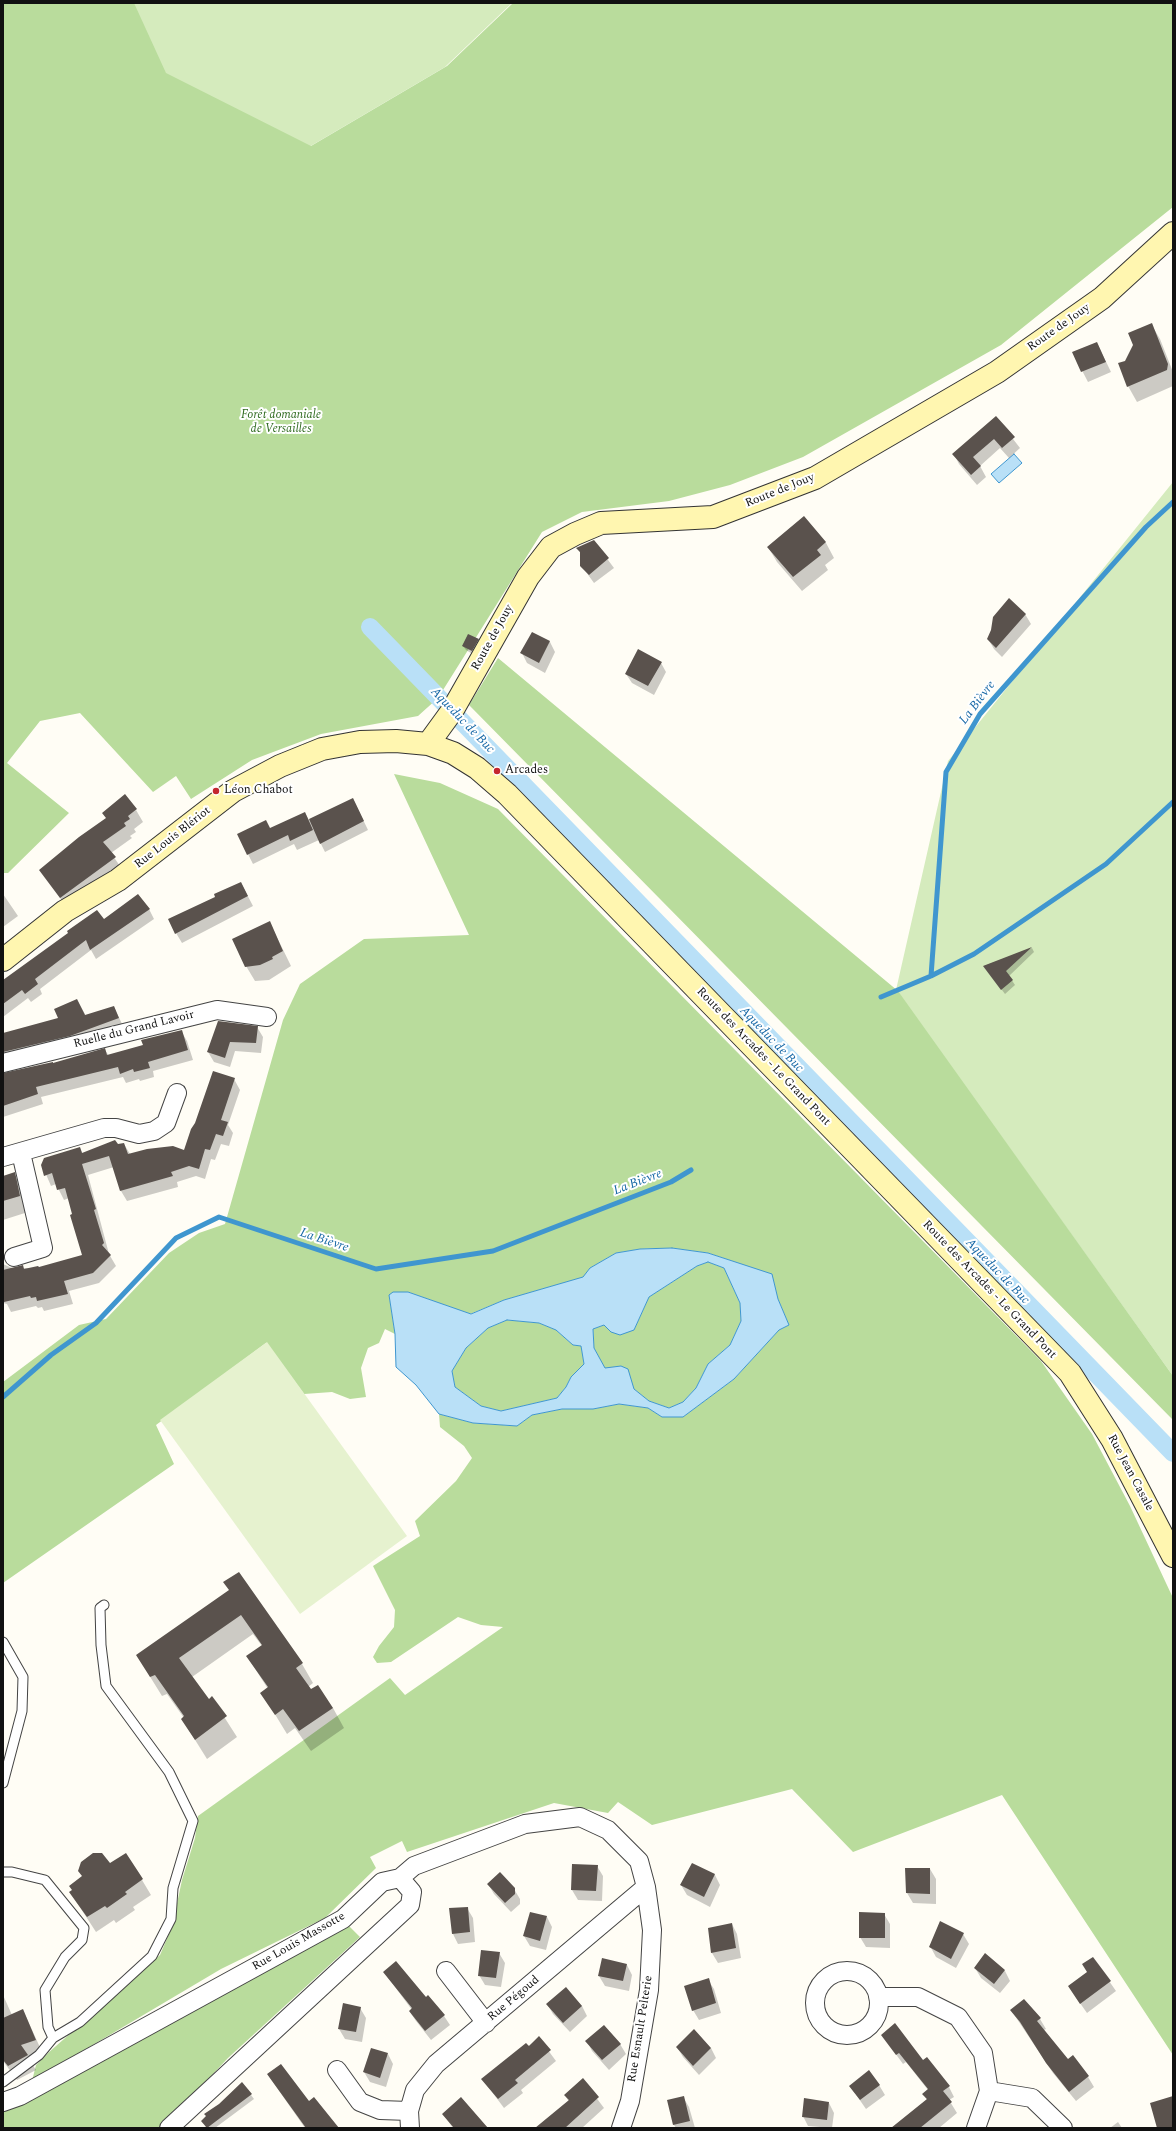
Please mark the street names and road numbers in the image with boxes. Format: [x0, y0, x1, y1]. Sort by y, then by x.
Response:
street label: Route de Jouy [1025, 301, 1093, 355]
street label: Route de Jouy [743, 471, 817, 511]
street label: Route de Jouy [469, 603, 517, 673]
street label: Rue Louis Blériot [132, 804, 214, 872]
street label: Route des Arcades - Le Grand Pont [693, 985, 833, 1129]
street label: Ruelle du Grand Lavoir [72, 1008, 196, 1052]
street label: Route des Arcades - Le Grand Pont [919, 1218, 1059, 1362]
street label: Rue Jean Casale [1104, 1432, 1156, 1514]
street label: Rue Louis Massotte [250, 1910, 348, 1974]
street label: Rue Pégoud [485, 1973, 543, 2025]
street label: Rue Esnault Pelterie [625, 1975, 657, 2083]

